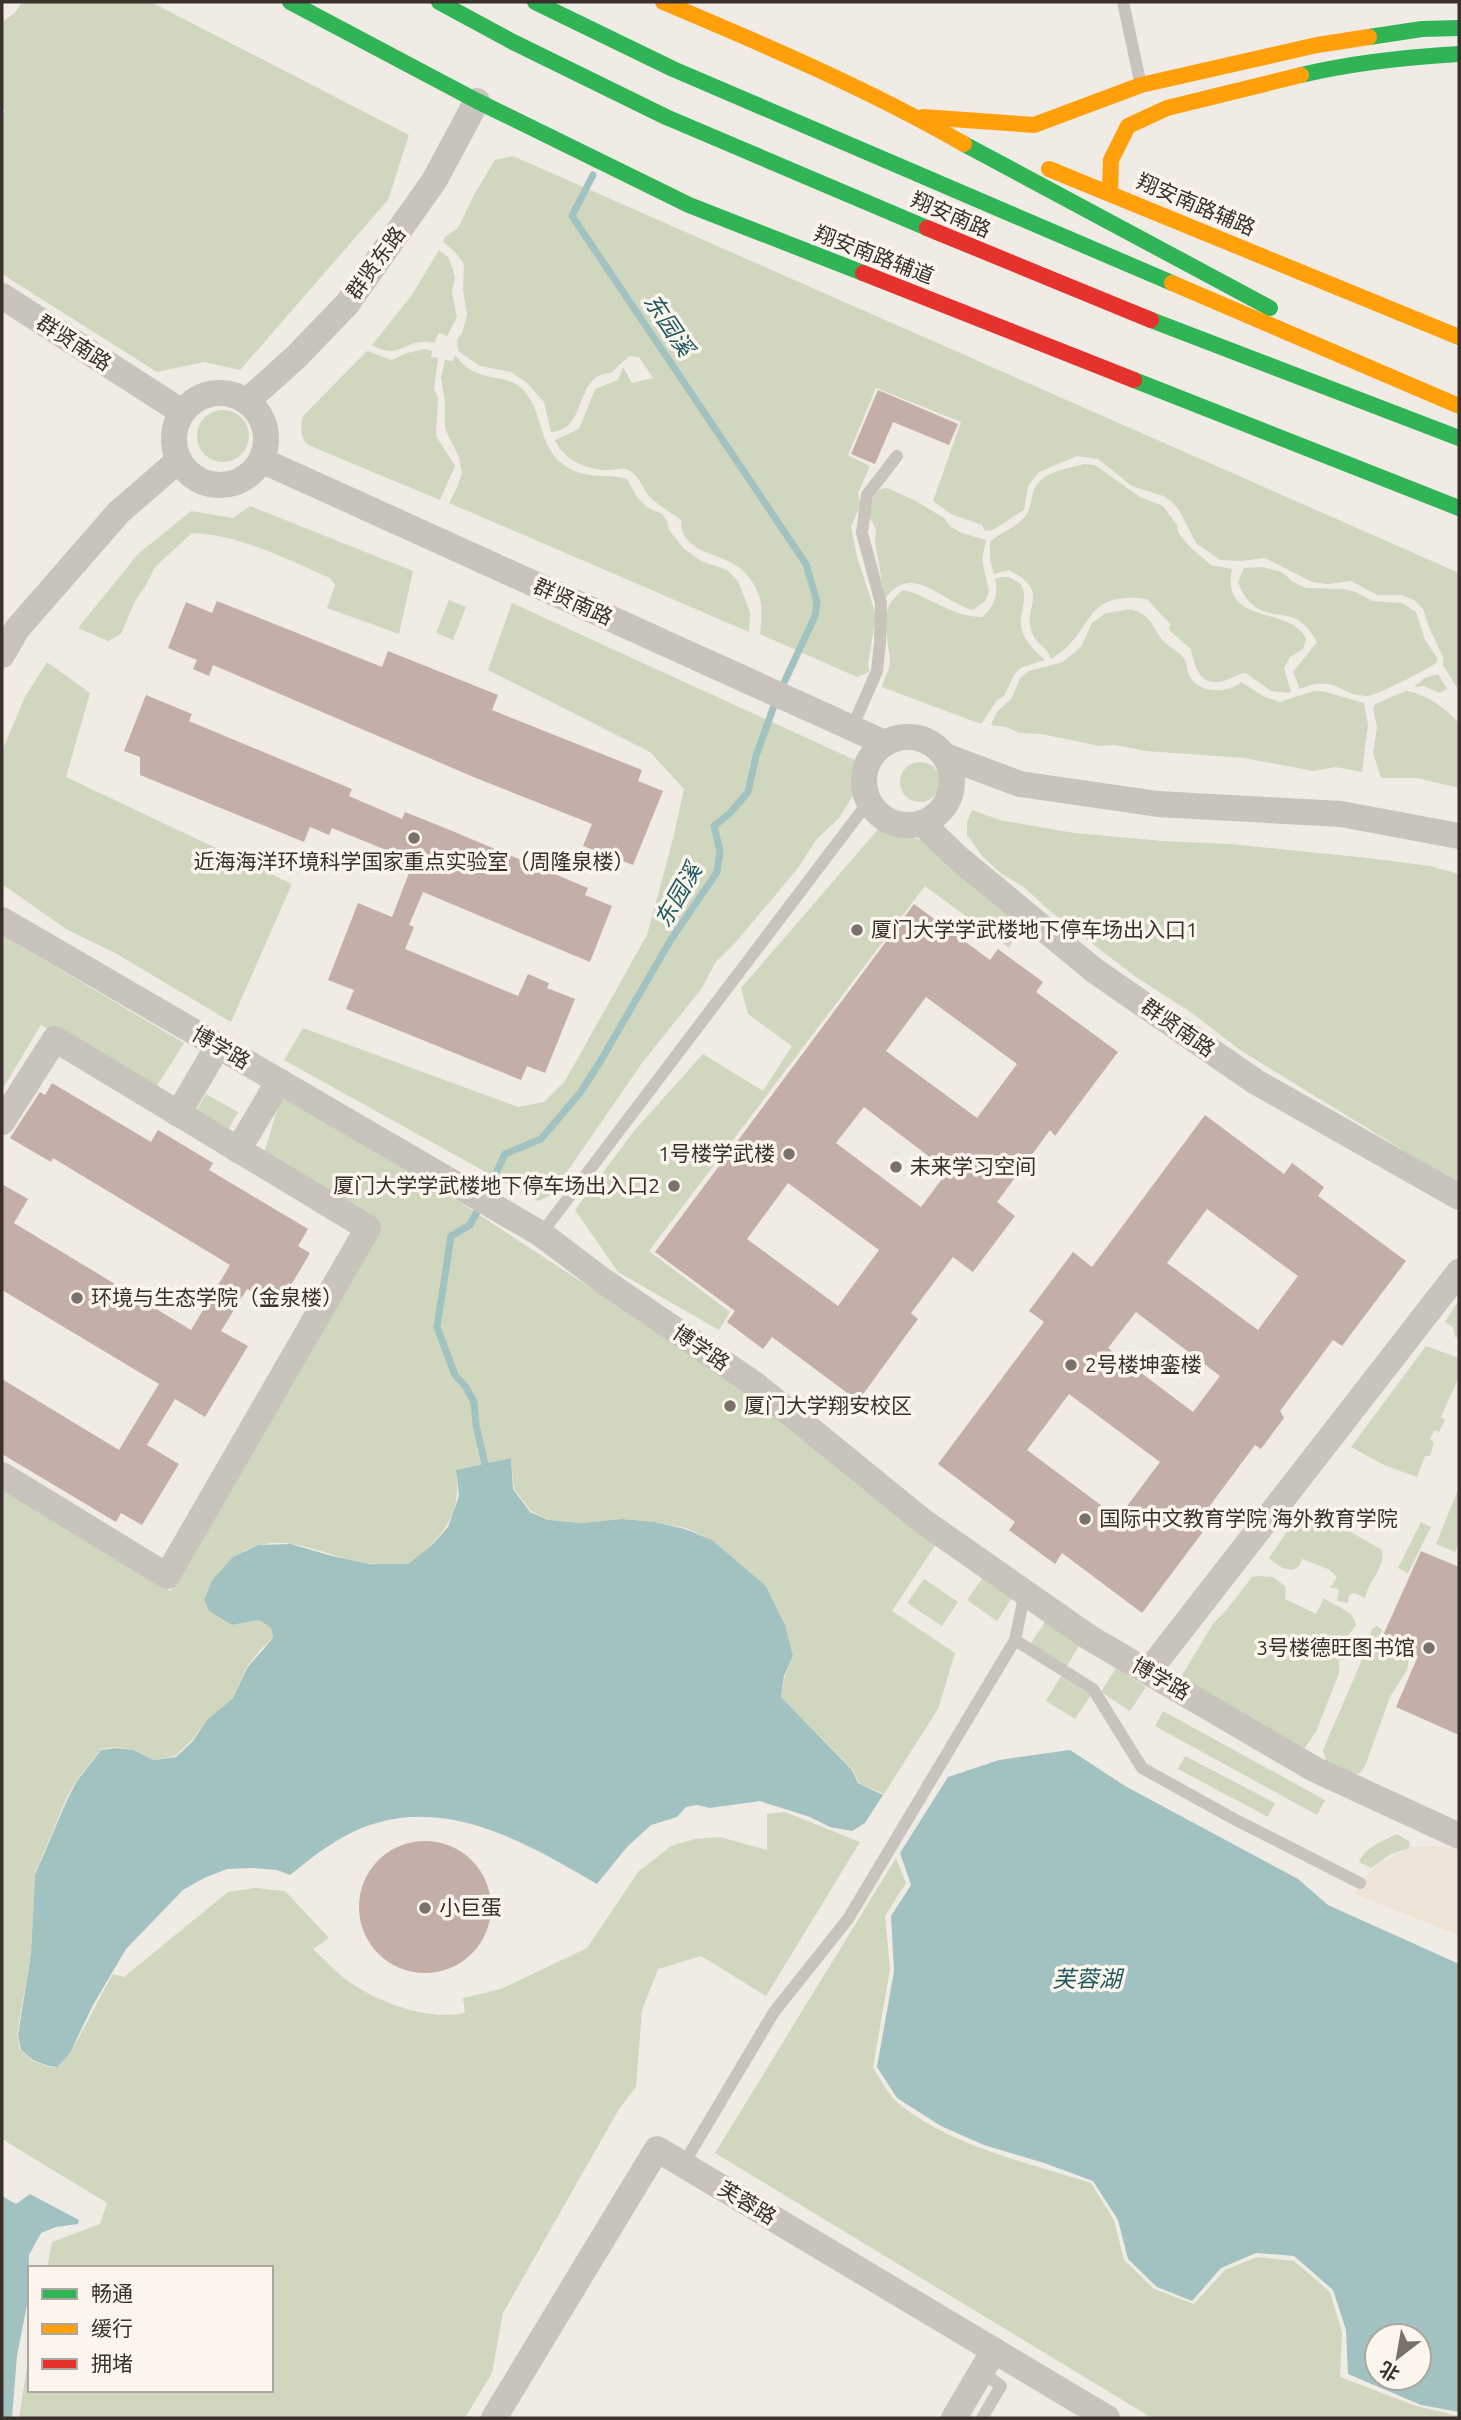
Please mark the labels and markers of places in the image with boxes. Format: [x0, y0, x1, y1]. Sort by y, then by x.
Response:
marker: 近海海洋环境科学国家重点实验室（周隆泉楼） [406, 830, 422, 846]
place label: 近海海洋环境科学国家重点实验室（周隆泉楼） [194, 849, 635, 873]
place label: 厦门大学学武楼地下停车场出入口1 [871, 917, 1198, 941]
marker: 厦门大学学武楼地下停车场出入口1 [849, 922, 865, 938]
place label: 1号楼学武楼 [658, 1141, 775, 1165]
marker: 1号楼学武楼 [781, 1146, 797, 1162]
place label: 未来学习空间 [910, 1154, 1036, 1178]
marker: 未来学习空间 [888, 1159, 904, 1175]
place label: 厦门大学学武楼地下停车场出入口2 [333, 1173, 660, 1197]
marker: 厦门大学学武楼地下停车场出入口2 [666, 1178, 682, 1194]
place label: 环境与生态学院（金泉楼） [91, 1285, 343, 1309]
marker: 环境与生态学院（金泉楼） [69, 1290, 85, 1306]
place label: 2号楼坤銮楼 [1085, 1352, 1202, 1376]
marker: 2号楼坤銮楼 [1063, 1357, 1079, 1373]
place label: 厦门大学翔安校区 [744, 1393, 912, 1417]
marker: 厦门大学翔安校区 [722, 1398, 738, 1414]
place label: 国际中文教育学院 海外教育学院 [1099, 1506, 1398, 1530]
marker: 国际中文教育学院 海外教育学院 [1077, 1511, 1093, 1527]
place label: 3号楼德旺图书馆 [1256, 1635, 1415, 1659]
marker: 3号楼德旺图书馆 [1421, 1640, 1437, 1656]
place label: 小巨蛋 [439, 1895, 502, 1919]
marker: 小巨蛋 [417, 1900, 433, 1916]

